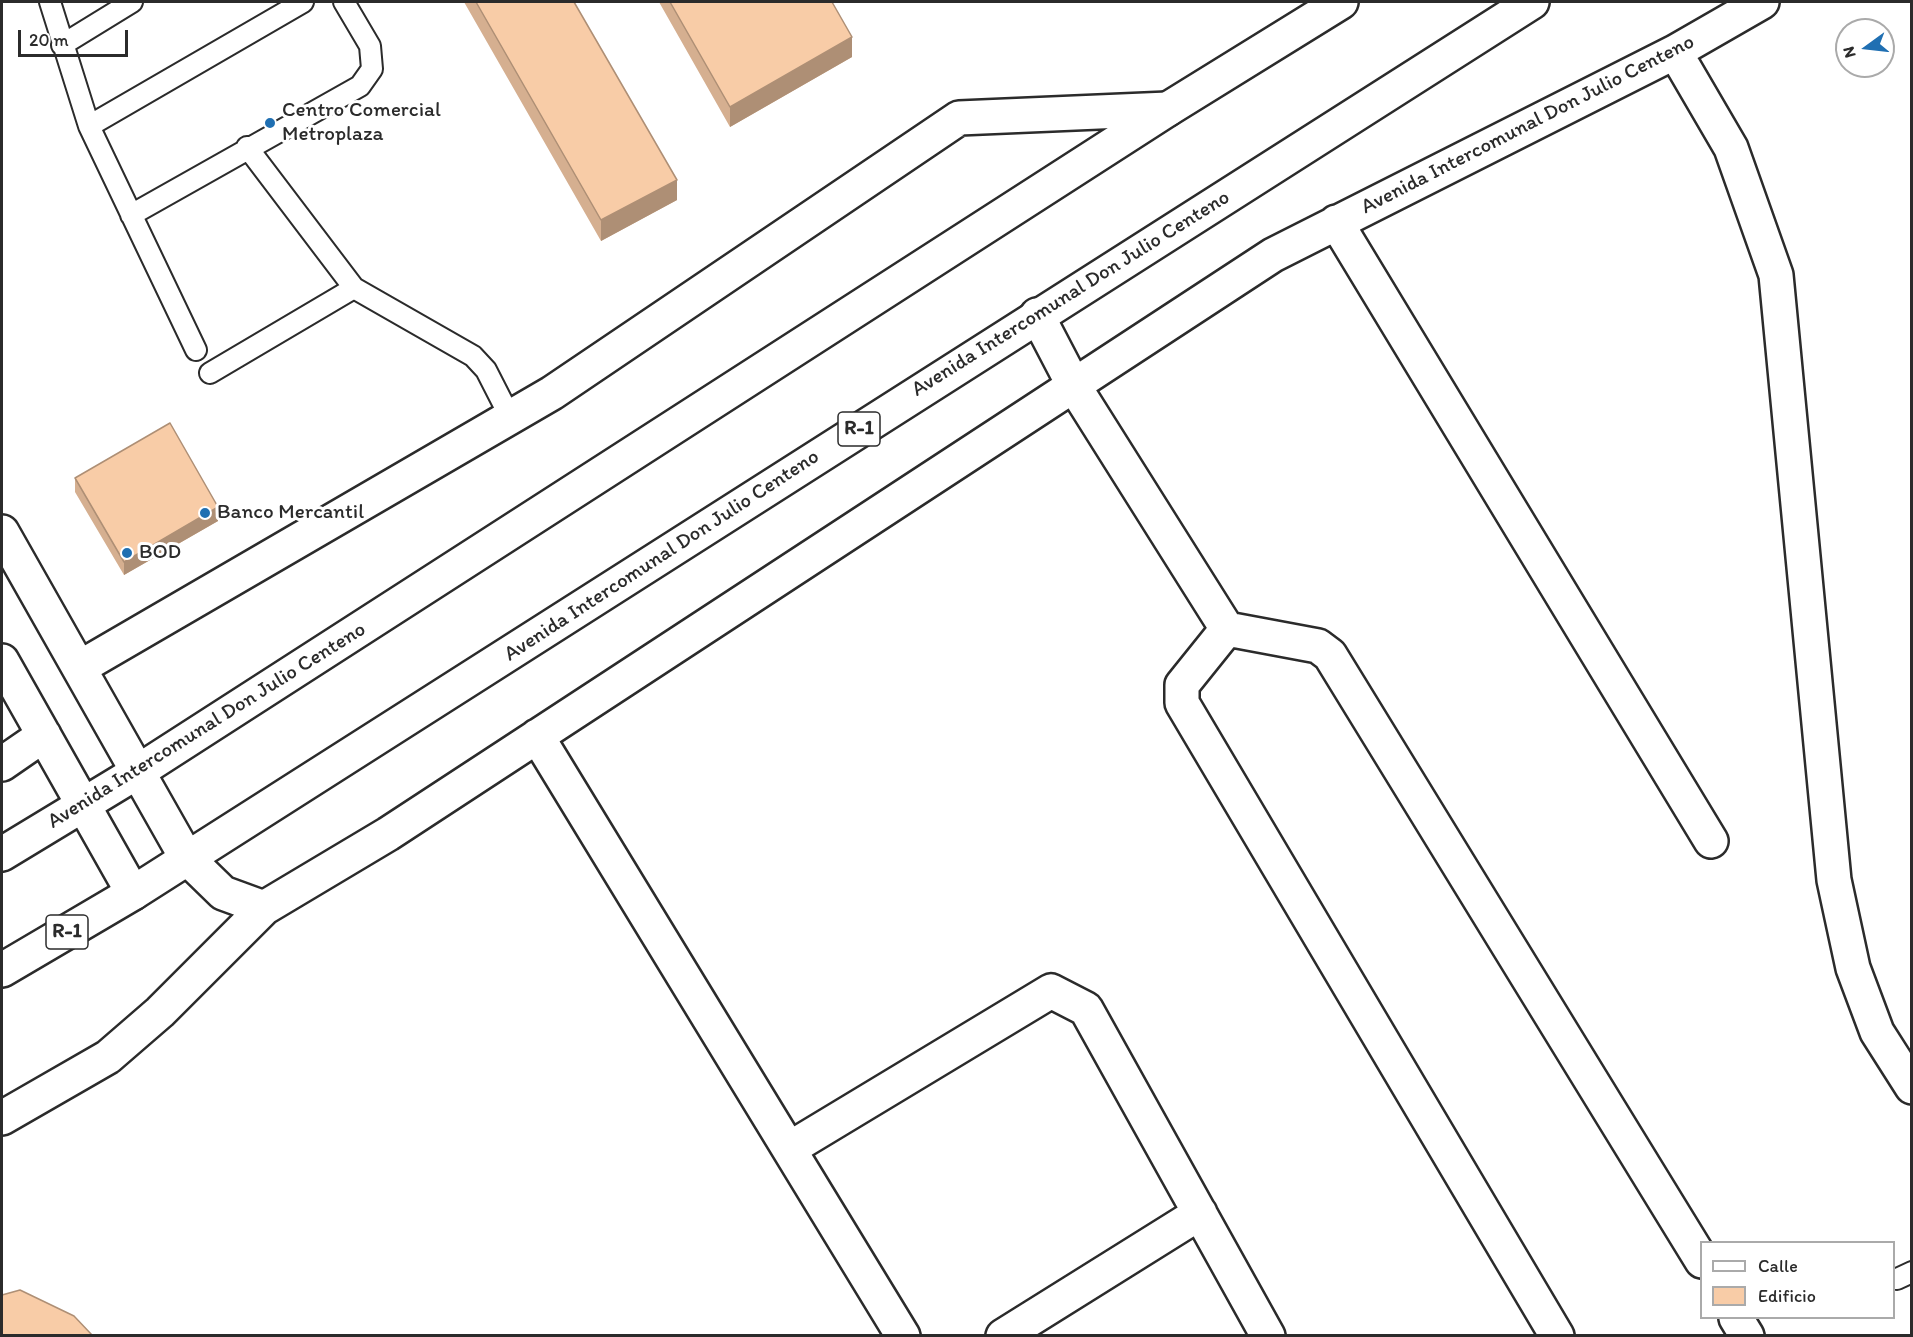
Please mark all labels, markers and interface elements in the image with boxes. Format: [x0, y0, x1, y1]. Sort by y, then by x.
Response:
scale bar [21, 18, 130, 56]
north arrow [1835, 18, 1895, 78]
text: 20 m [29, 29, 69, 51]
street label: Avenida Intercomunal Don Julio Centeno [1357, 30, 1699, 220]
text: N [1838, 45, 1860, 60]
place label: Centro Comercial Metroplaza [282, 98, 441, 148]
marker: Centro Comercial Metroplaza [263, 116, 277, 130]
street label: Avenida Intercomunal Don Julio Centeno [907, 185, 1235, 403]
road number: R-1 [838, 412, 880, 446]
street label: Avenida Intercomunal Don Julio Centeno [500, 445, 824, 667]
place label: Banco Mercantil [217, 500, 364, 526]
marker: Banco Mercantil [198, 506, 212, 520]
place label: BOD [139, 540, 181, 566]
marker: BOD [120, 546, 134, 560]
street label: Avenida Intercomunal Don Julio Centeno [43, 617, 371, 835]
road number: R-1 [46, 915, 88, 949]
legend [1700, 1241, 1895, 1319]
text: Calle [1758, 1255, 1798, 1277]
text: Edificio [1758, 1285, 1816, 1307]

